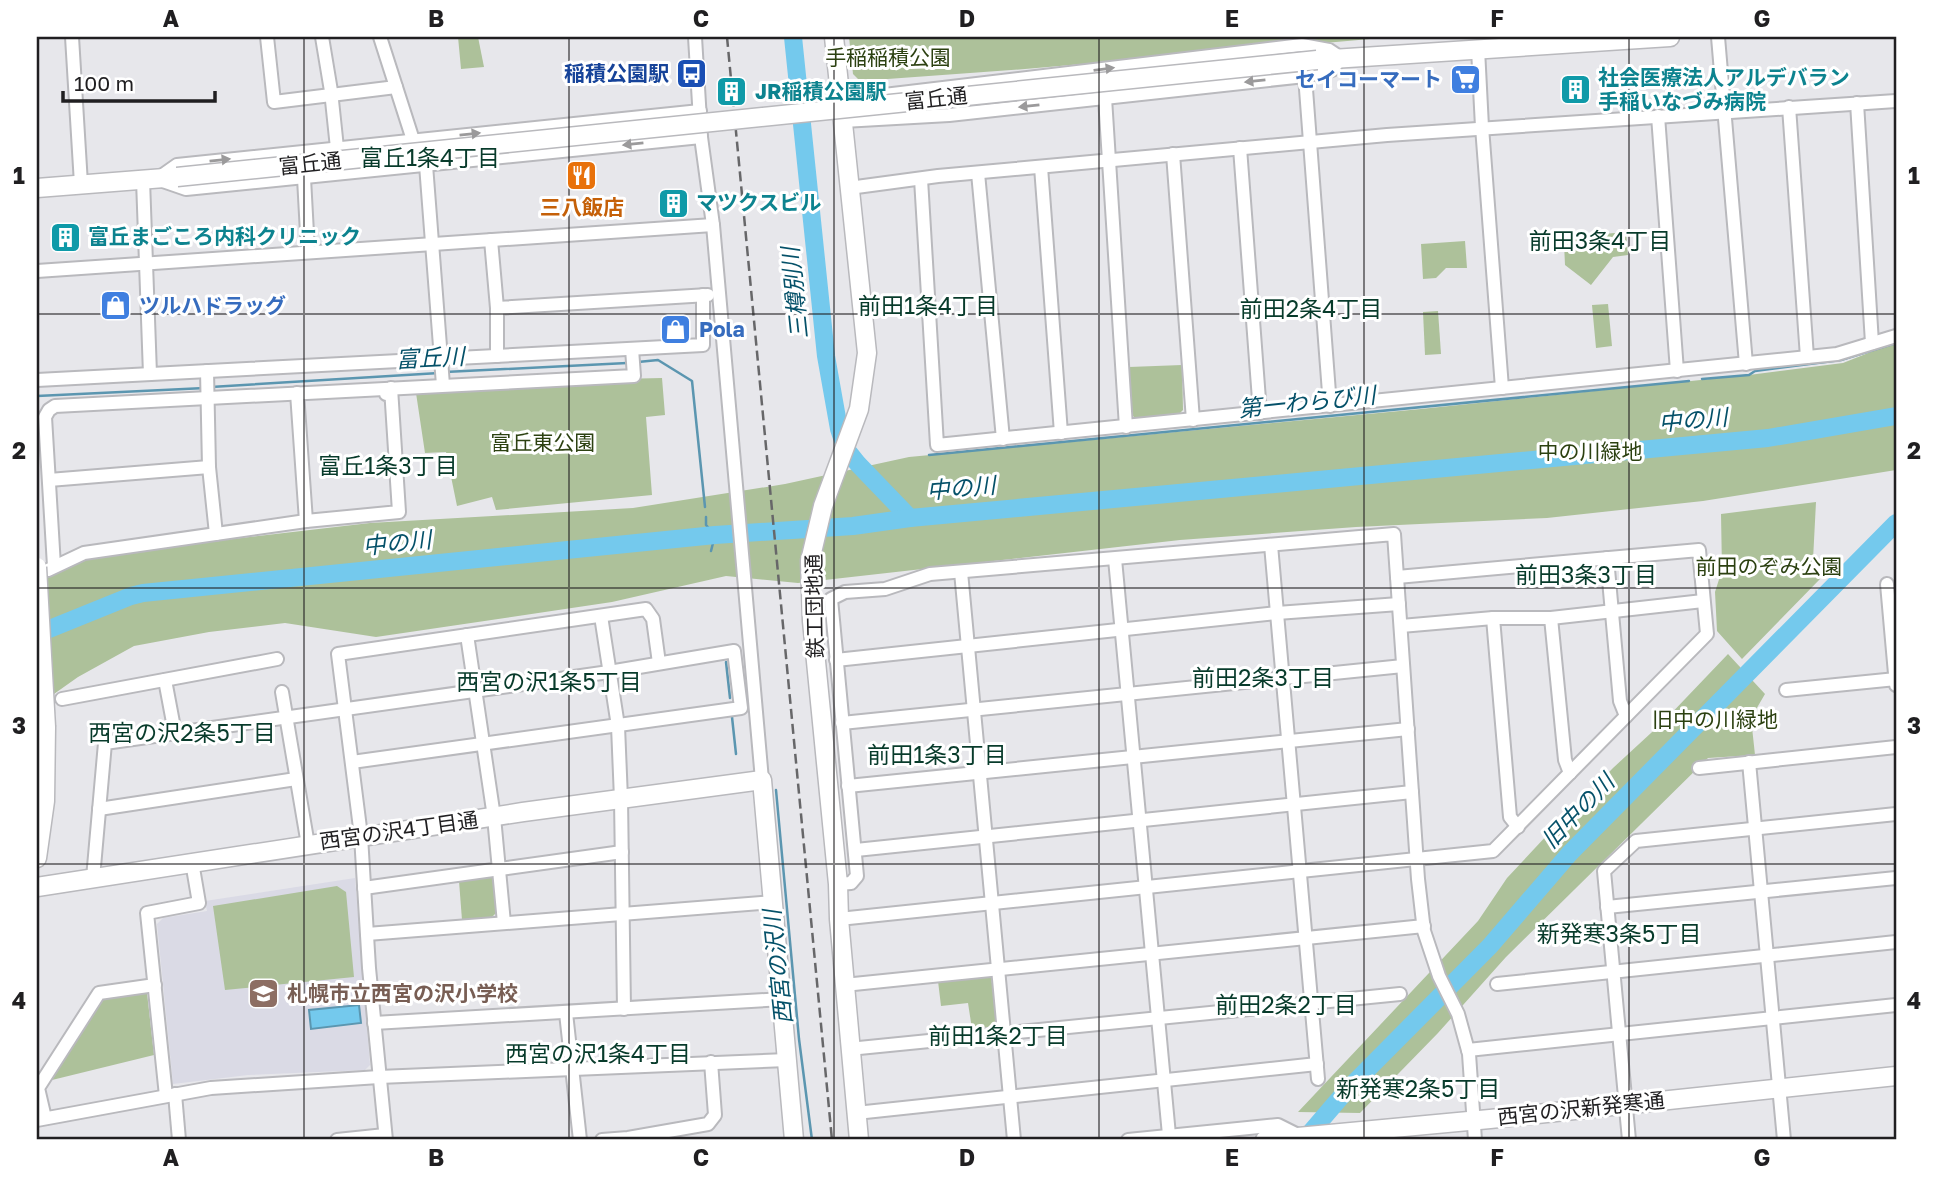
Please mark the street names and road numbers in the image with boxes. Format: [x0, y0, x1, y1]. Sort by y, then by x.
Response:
street label: 富丘通 [903, 82, 969, 114]
street label: 富丘通 [277, 147, 343, 179]
street label: 鉄工団地通 [800, 553, 828, 659]
street label: 西宮の沢4丁目通 [318, 806, 480, 854]
street label: 西宮の沢新発寒通 [1496, 1086, 1666, 1130]

